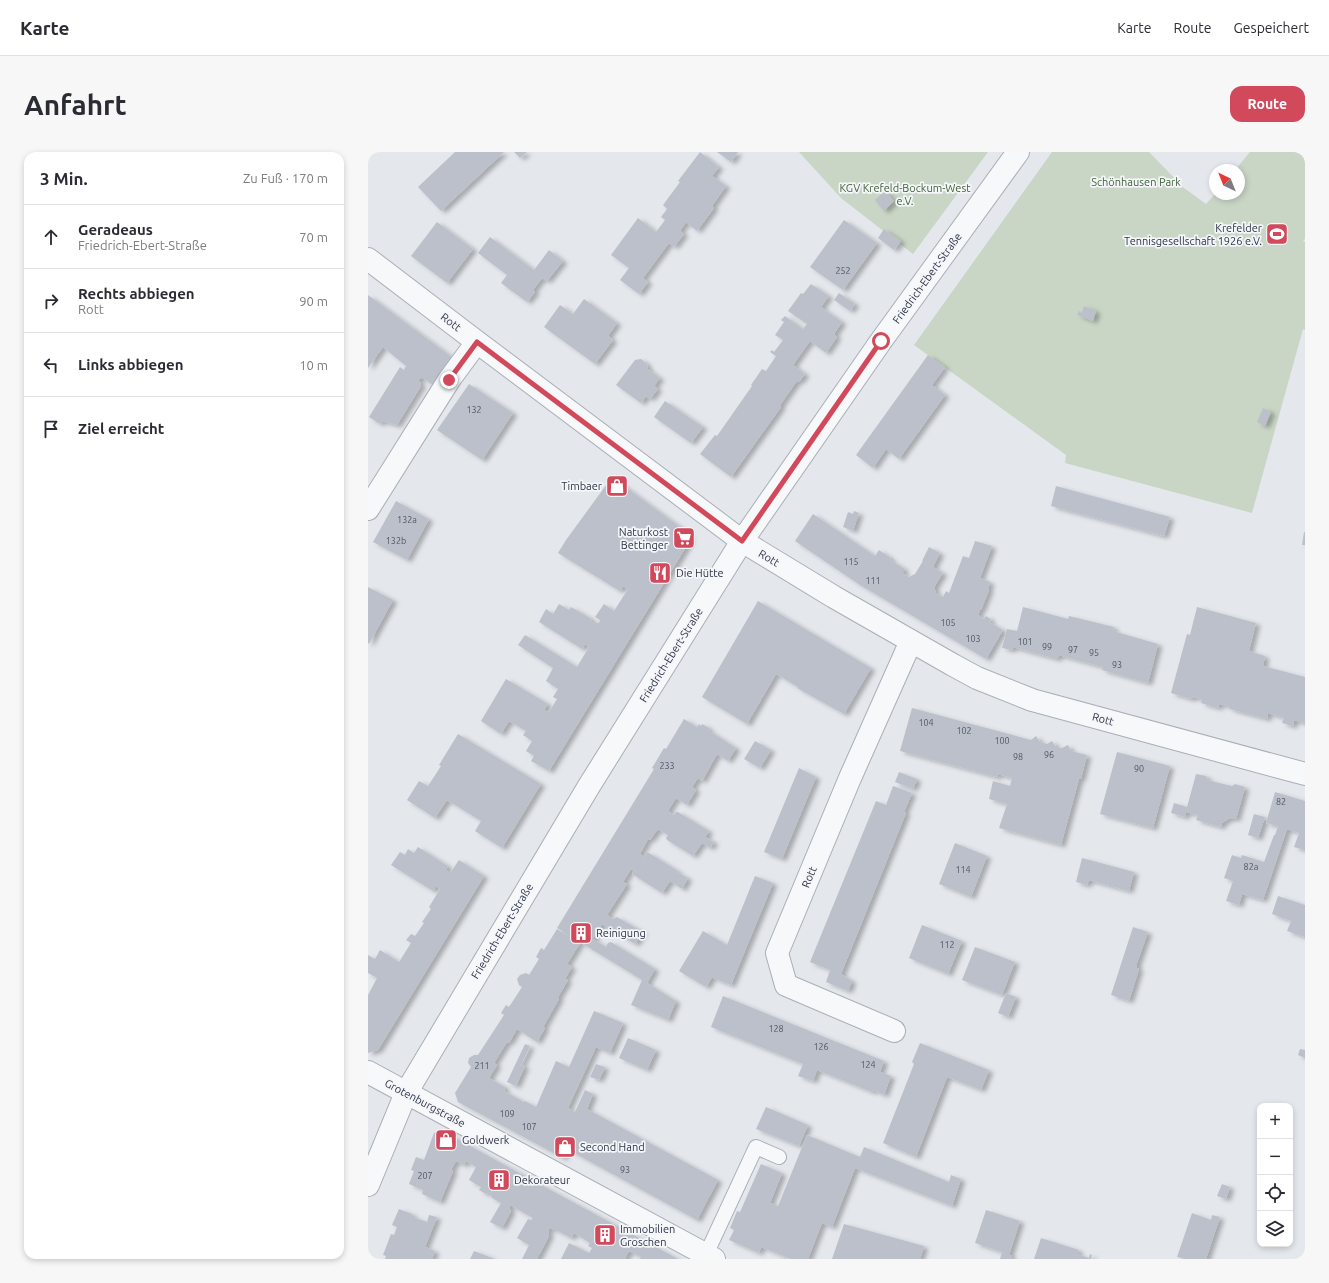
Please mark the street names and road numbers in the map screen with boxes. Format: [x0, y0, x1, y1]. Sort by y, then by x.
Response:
street label: Friedrich-Ebert-Straße [890, 230, 964, 326]
street label: Rott [439, 311, 464, 334]
street label: Rott [757, 547, 782, 569]
street label: Friedrich-Ebert-Straße [637, 606, 705, 704]
street label: Rott [1091, 710, 1116, 728]
street label: Rott [799, 864, 819, 889]
street label: Friedrich-Ebert-Straße [469, 881, 535, 981]
street label: Grotenburgstraße [383, 1077, 467, 1129]

